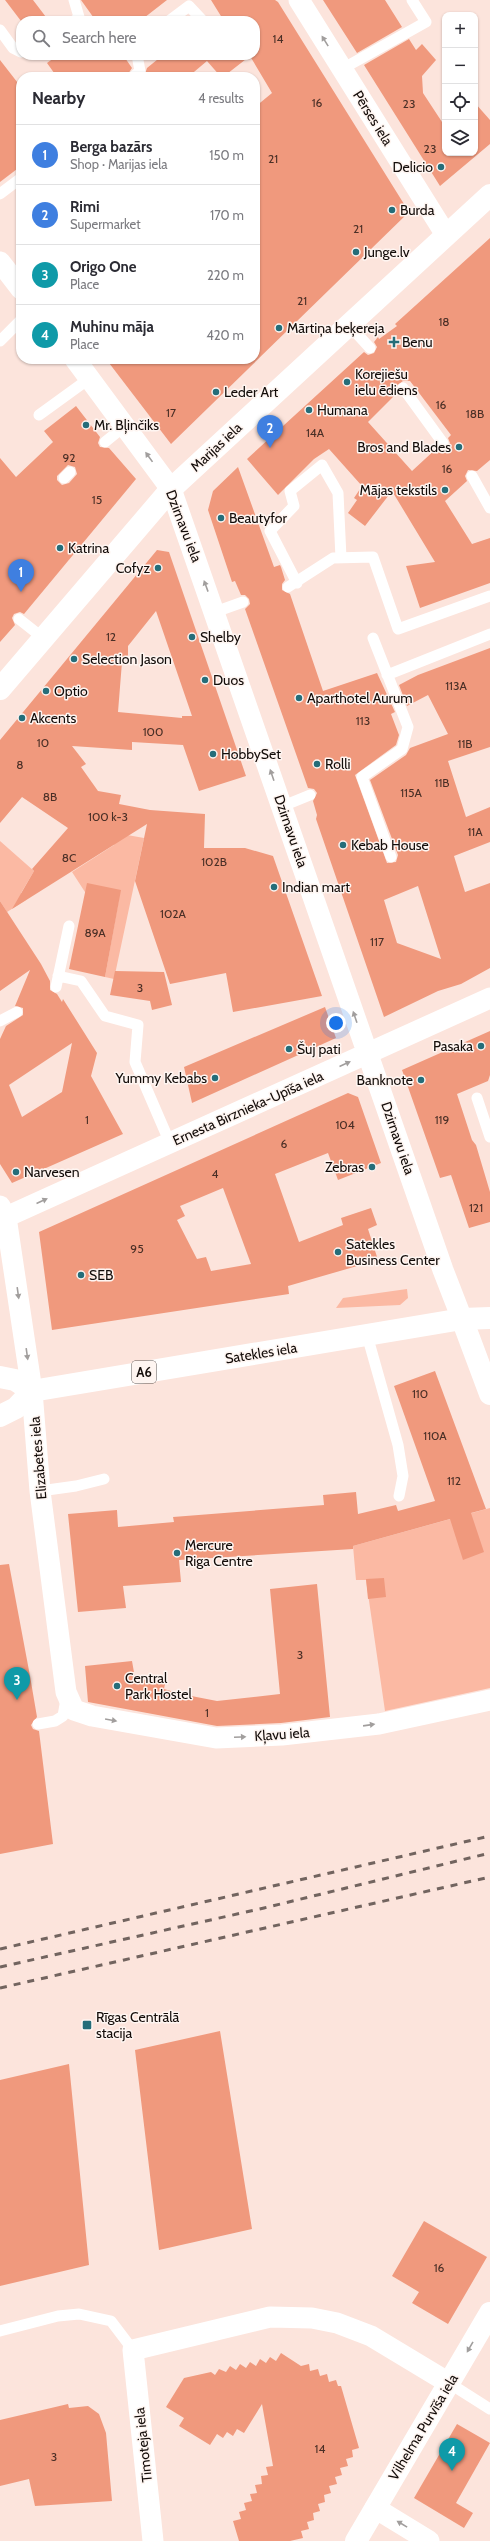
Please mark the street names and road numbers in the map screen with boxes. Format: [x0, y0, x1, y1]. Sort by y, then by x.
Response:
street label: Pērses iela [349, 87, 397, 149]
street label: Marijas iela [186, 418, 246, 475]
street label: Dzirnavu iela [162, 487, 206, 565]
street label: Dzirnavu iela [270, 792, 312, 870]
street label: Ernesta Birznieka-Upīša iela [170, 1067, 326, 1149]
street label: Dzirnavu iela [377, 1099, 419, 1177]
street label: Satekles iela [224, 1338, 298, 1368]
road number: A6 [132, 1361, 156, 1383]
street label: Elizabetes iela [25, 1415, 51, 1500]
street label: Kļavu iela [254, 1723, 310, 1745]
street label: Vilhelma Purvīša iela [384, 2370, 462, 2484]
street label: Timoteja iela [130, 2406, 156, 2483]

